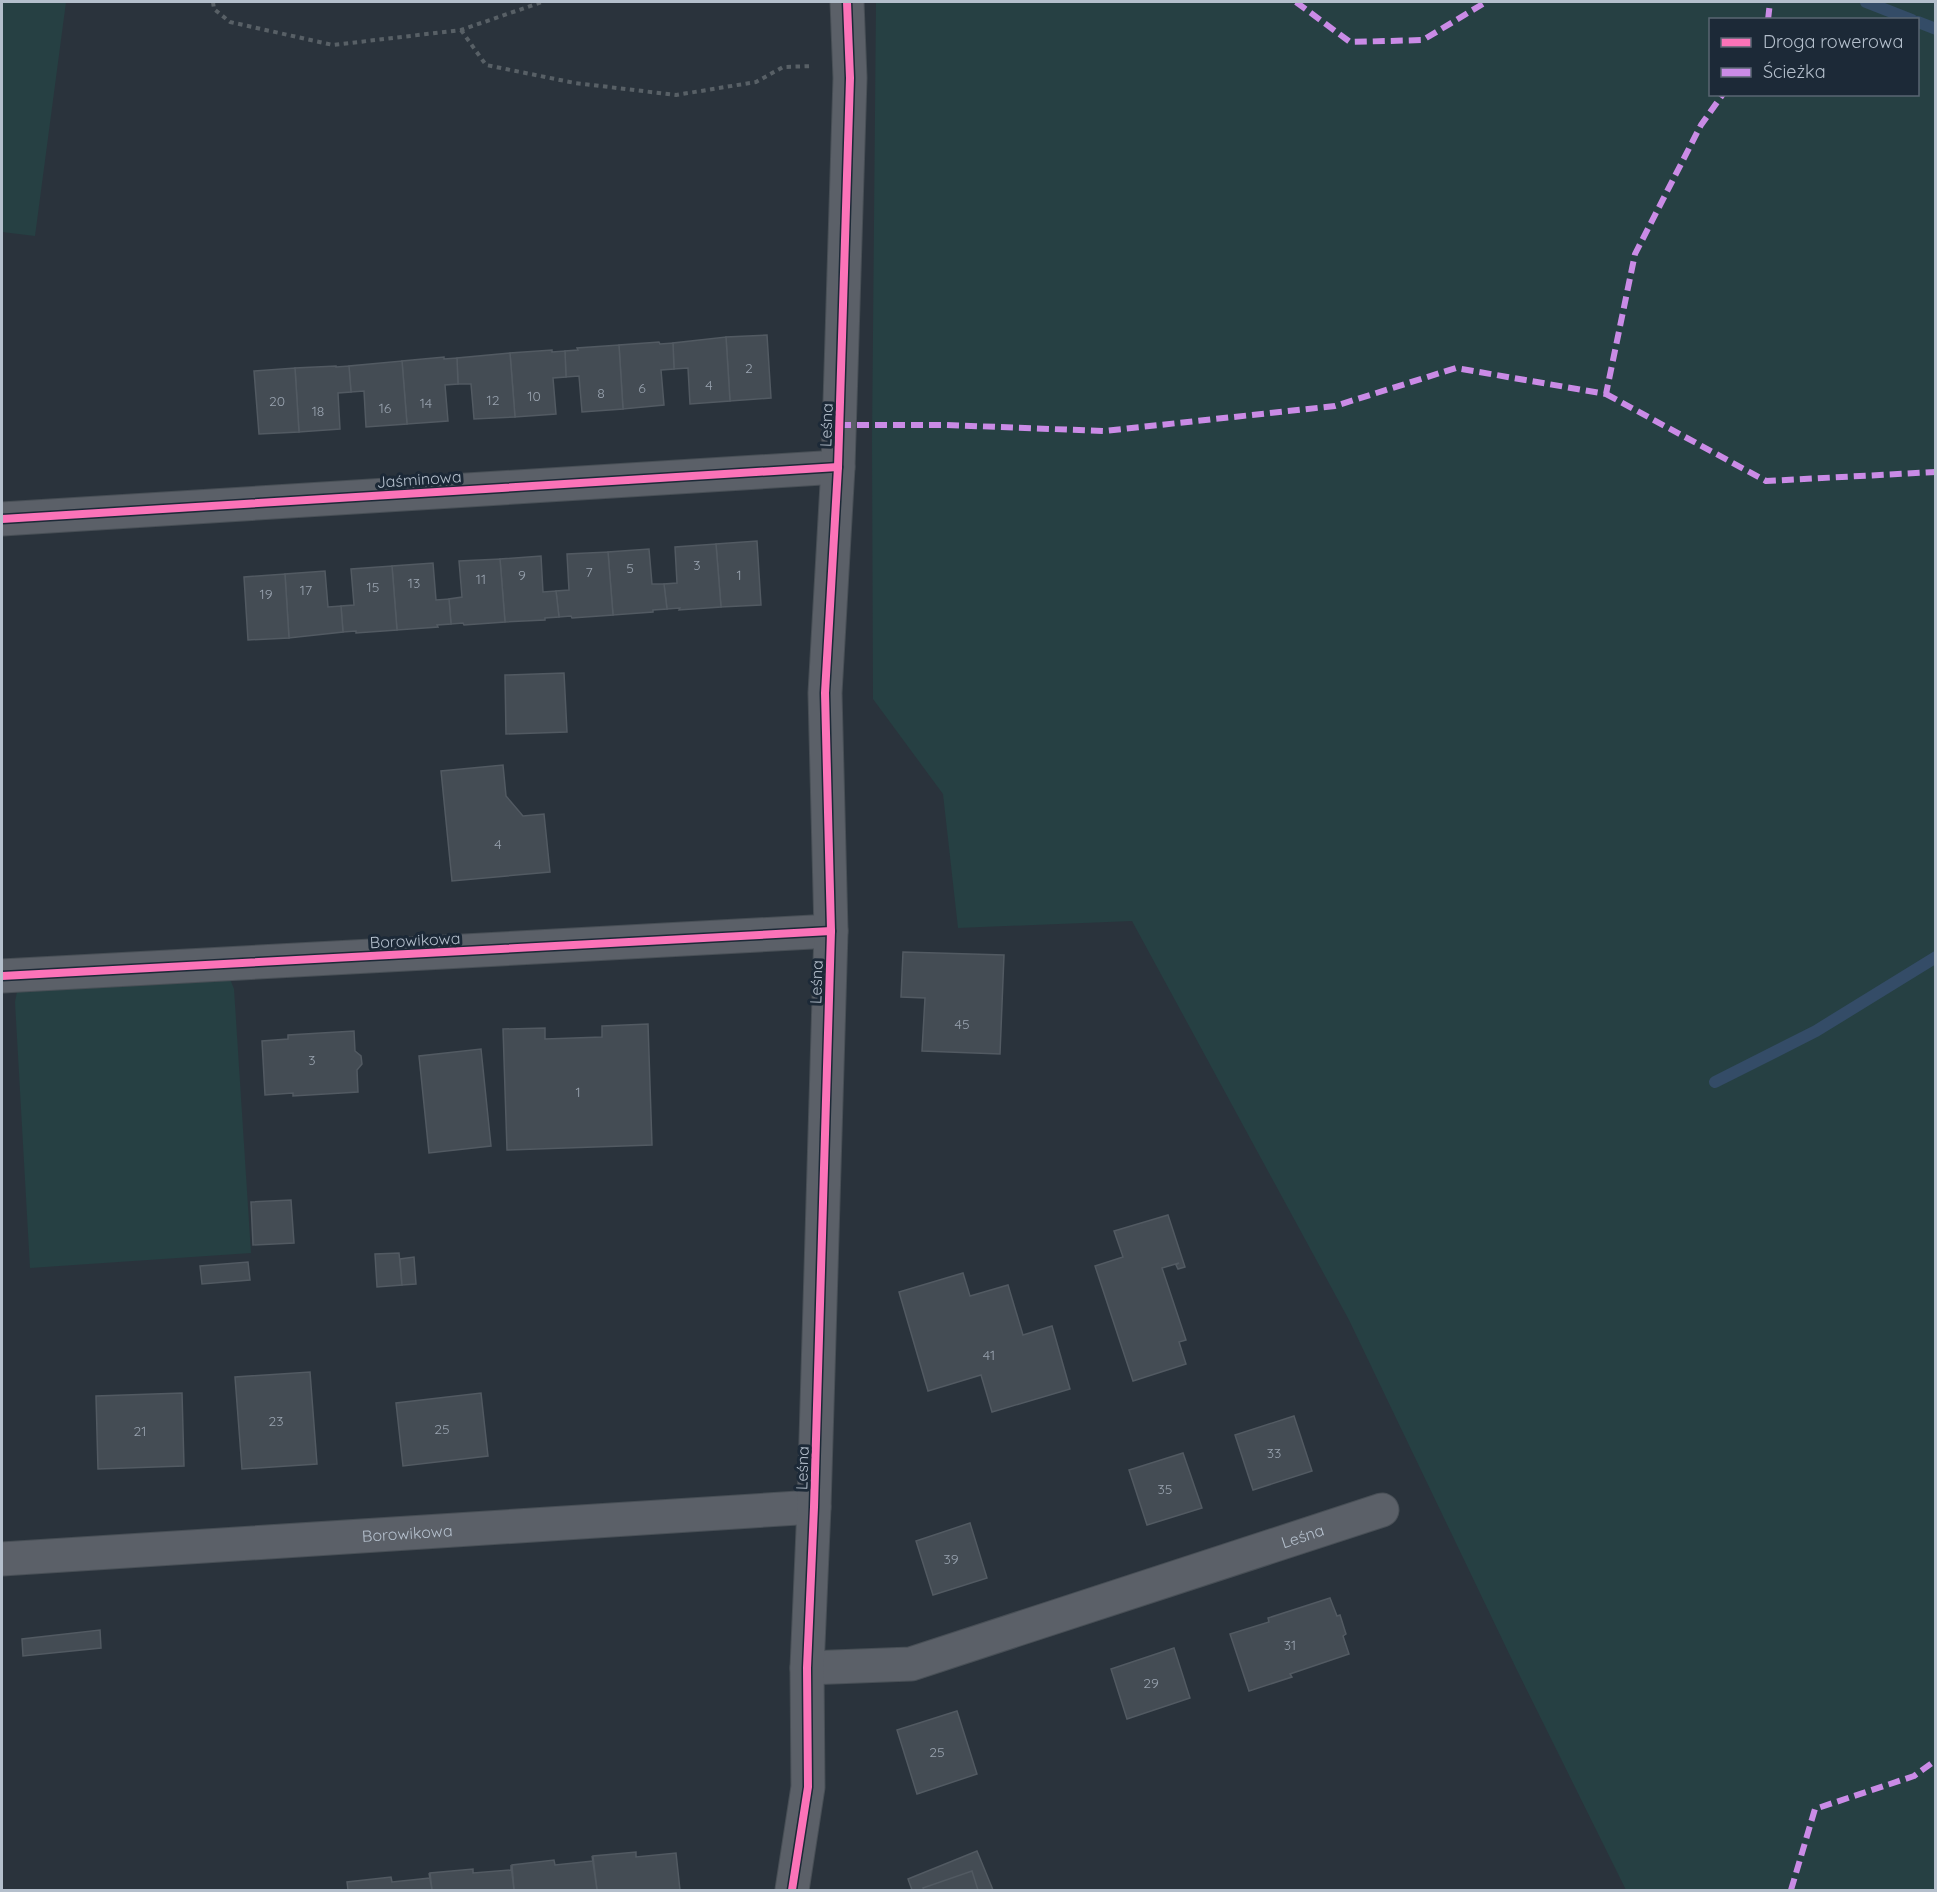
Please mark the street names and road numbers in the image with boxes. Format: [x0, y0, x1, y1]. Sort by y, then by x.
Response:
street label: Leśna [815, 403, 837, 447]
street label: Jaśminowa [376, 466, 462, 492]
street label: Borowikowa [369, 928, 461, 952]
street label: Leśna [805, 960, 827, 1004]
street label: Leśna [791, 1446, 813, 1490]
street label: Borowikowa [361, 1520, 453, 1546]
street label: Leśna [1278, 1520, 1327, 1552]

